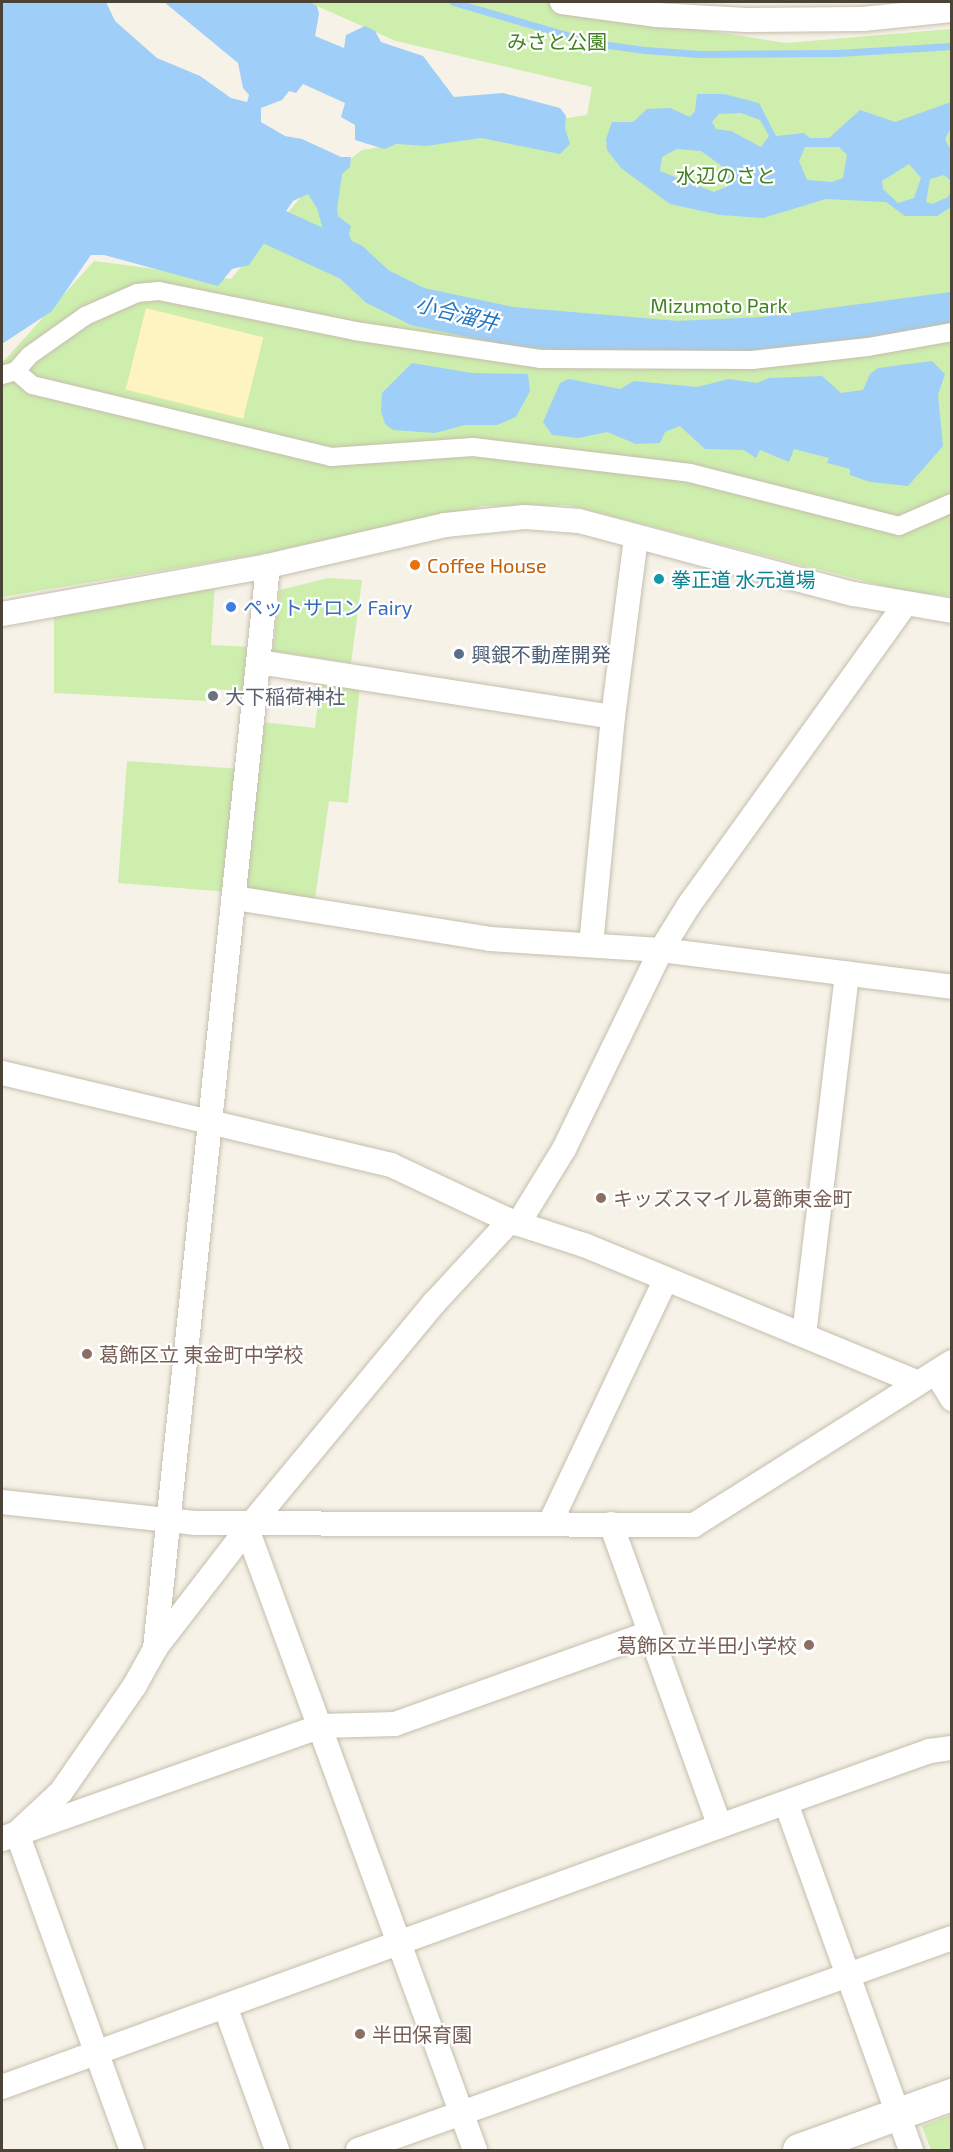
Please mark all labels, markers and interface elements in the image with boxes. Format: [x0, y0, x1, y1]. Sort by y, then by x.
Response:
park label: みさと公園 [507, 29, 607, 53]
park label: 水辺のさと [676, 163, 776, 187]
water label: 小合溜井 [413, 291, 501, 335]
park label: Mizumoto Park [650, 293, 788, 317]
place label: Coffee House [427, 553, 547, 577]
marker: Coffee House [408, 558, 422, 572]
place label: 拳正道 水元道場 [671, 567, 815, 591]
marker: 拳正道 水元道場 [652, 572, 666, 586]
place label: ペットサロン Fairy [243, 595, 412, 619]
marker: ペットサロン Fairy [224, 600, 238, 614]
place label: 興銀不動産開発 [471, 642, 611, 666]
marker: 興銀不動産開発 [452, 647, 466, 661]
place label: 大下稲荷神社 [225, 684, 345, 708]
marker: 大下稲荷神社 [206, 689, 220, 703]
place label: キッズスマイル葛飾東金町 [613, 1186, 853, 1210]
marker: キッズスマイル葛飾東金町 [594, 1191, 608, 1205]
place label: 葛飾区立 東金町中学校 [99, 1342, 303, 1366]
marker: 葛飾区立 東金町中学校 [80, 1347, 94, 1361]
place label: 葛飾区立半田小学校 [617, 1633, 797, 1657]
marker: 葛飾区立半田小学校 [802, 1638, 816, 1652]
place label: 半田保育園 [372, 2022, 472, 2046]
marker: 半田保育園 [353, 2027, 367, 2041]

